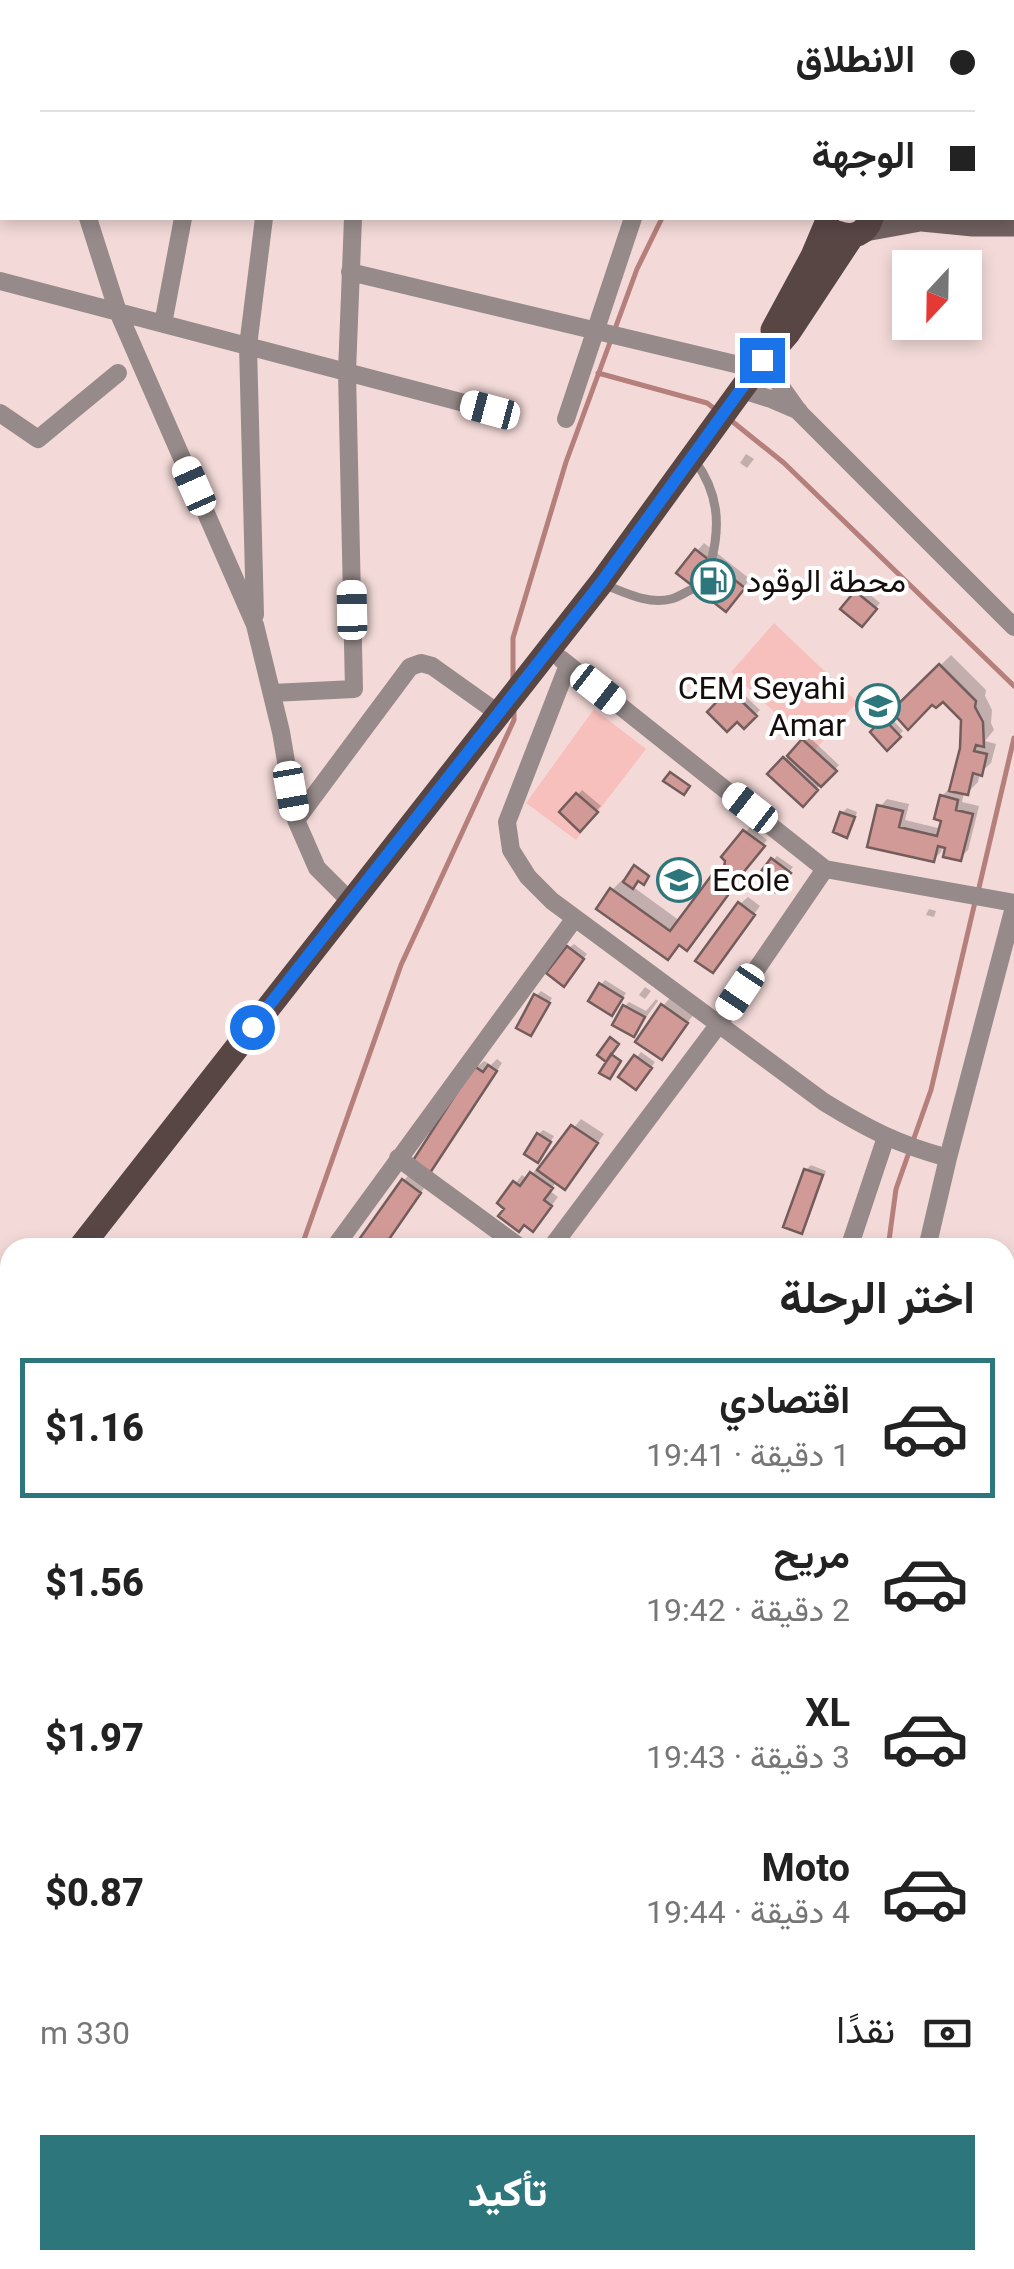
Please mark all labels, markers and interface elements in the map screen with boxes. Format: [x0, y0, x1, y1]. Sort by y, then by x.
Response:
text: الانطلاق [796, 37, 915, 81]
text: الوجهة [812, 133, 915, 177]
north arrow [892, 250, 982, 340]
map controls [892, 250, 982, 340]
route end [740, 338, 785, 383]
car [457, 388, 523, 432]
car [168, 452, 220, 520]
fuel station icon: محطة الوقود [690, 558, 736, 604]
place label: محطة الوقود [746, 562, 906, 601]
car [336, 580, 368, 640]
car [565, 659, 631, 719]
place label: CEM Seyahi Amar [678, 669, 846, 744]
school or university icon: CEM Seyahi Amar [855, 683, 901, 729]
car [271, 759, 311, 823]
car [717, 778, 783, 838]
school or university icon: Ecole [656, 857, 702, 903]
place label: Ecole [712, 861, 790, 899]
car [711, 959, 769, 1025]
route start [230, 1005, 275, 1050]
text: اختر الرحلة [779, 1271, 975, 1324]
text: اقتصادي [719, 1378, 850, 1422]
icon: car [880, 1383, 970, 1473]
text: $1.16 [45, 1406, 144, 1450]
text: 1 دقيقة · 19:41 [646, 1436, 850, 1474]
text: مريح [774, 1533, 850, 1577]
icon: car [880, 1538, 970, 1628]
text: $1.56 [45, 1561, 144, 1605]
text: 2 دقيقة · 19:42 [646, 1591, 850, 1629]
text: XL [805, 1691, 850, 1735]
icon: car [880, 1693, 970, 1783]
text: $1.97 [45, 1716, 144, 1760]
text: 3 دقيقة · 19:43 [646, 1738, 850, 1776]
text: Moto [761, 1846, 850, 1890]
icon: car [880, 1848, 970, 1938]
text: $0.87 [45, 1871, 144, 1915]
text: 4 دقيقة · 19:44 [646, 1893, 850, 1931]
icon: cash [920, 2006, 975, 2061]
text: نقدًا [836, 2008, 895, 2052]
text: 330 m [40, 2014, 130, 2052]
button: تأكيد [40, 2135, 975, 2250]

